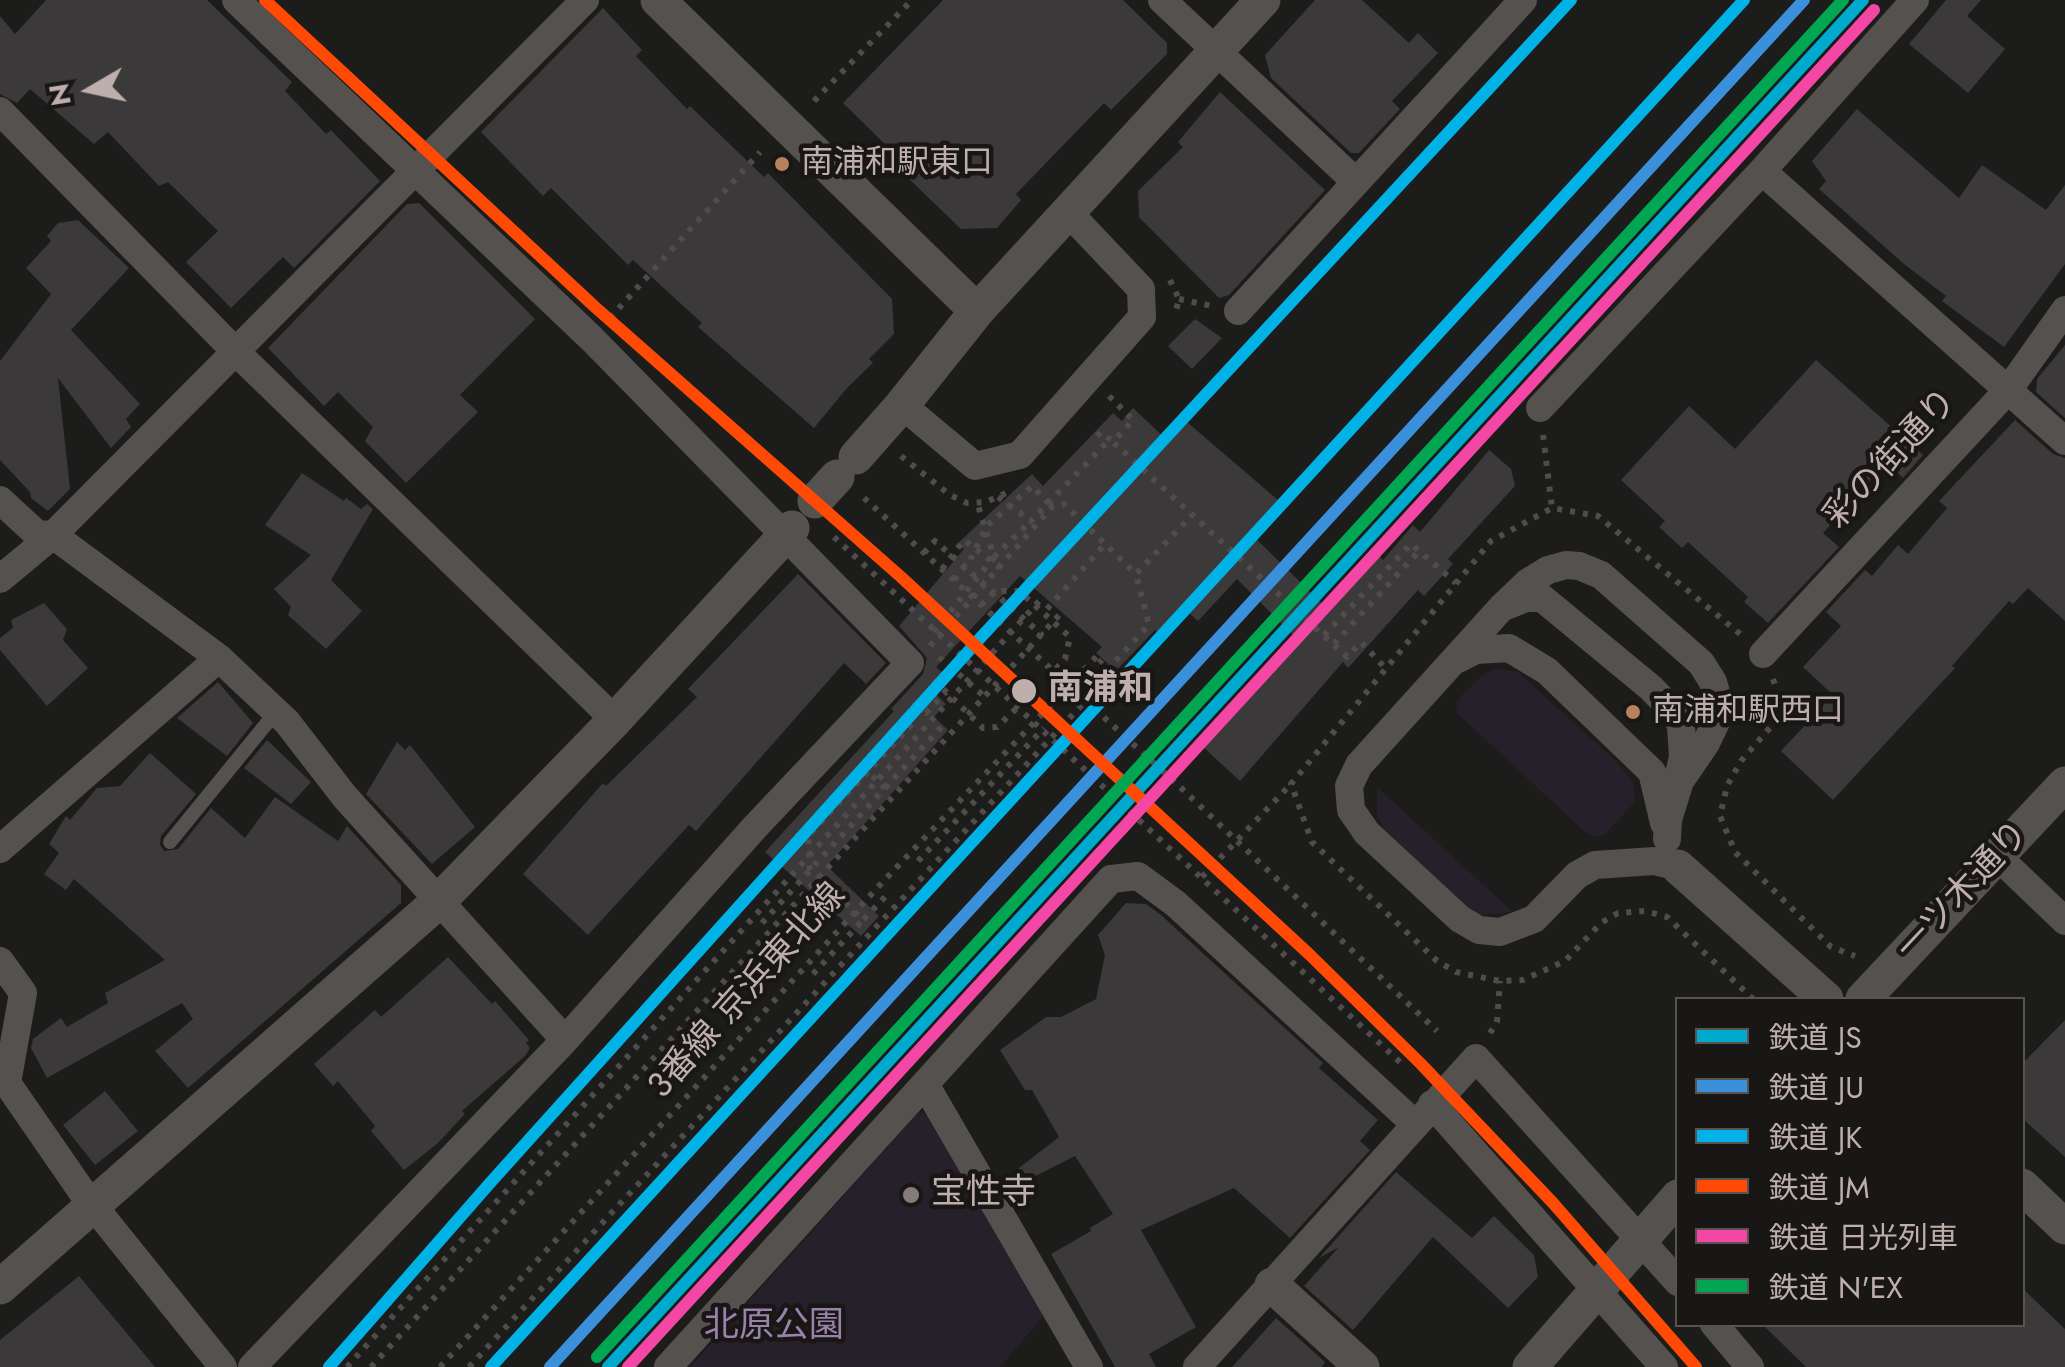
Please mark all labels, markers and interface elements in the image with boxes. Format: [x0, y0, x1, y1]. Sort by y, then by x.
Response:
north arrow [40, 40, 140, 140]
text: N [38, 81, 82, 109]
place label: 南浦和駅東口 [801, 145, 993, 183]
marker: 南浦和駅東口 [772, 154, 792, 174]
street label: 彩の街通り [1817, 382, 1967, 538]
place label: 南浦和 [1048, 670, 1153, 712]
marker: 南浦和 [1009, 676, 1039, 706]
place label: 南浦和駅西口 [1652, 693, 1844, 731]
marker: 南浦和駅西口 [1623, 702, 1643, 722]
street label: 一ツ木通り [1889, 814, 2039, 970]
street label: 3番線 京浜東北線 [641, 876, 855, 1108]
legend [1675, 997, 2025, 1327]
text: 鉄道 JS [1769, 1016, 1862, 1059]
text: 鉄道 JU [1769, 1066, 1864, 1109]
text: 鉄道 JK [1769, 1116, 1862, 1159]
text: 鉄道 JM [1769, 1166, 1870, 1209]
place label: 宝性寺 [931, 1174, 1036, 1216]
marker: 宝性寺 [900, 1184, 922, 1206]
text: 鉄道 日光列車 [1769, 1216, 1958, 1259]
text: 鉄道 N'EX [1769, 1266, 1903, 1309]
park label: 北原公園 [704, 1307, 844, 1349]

